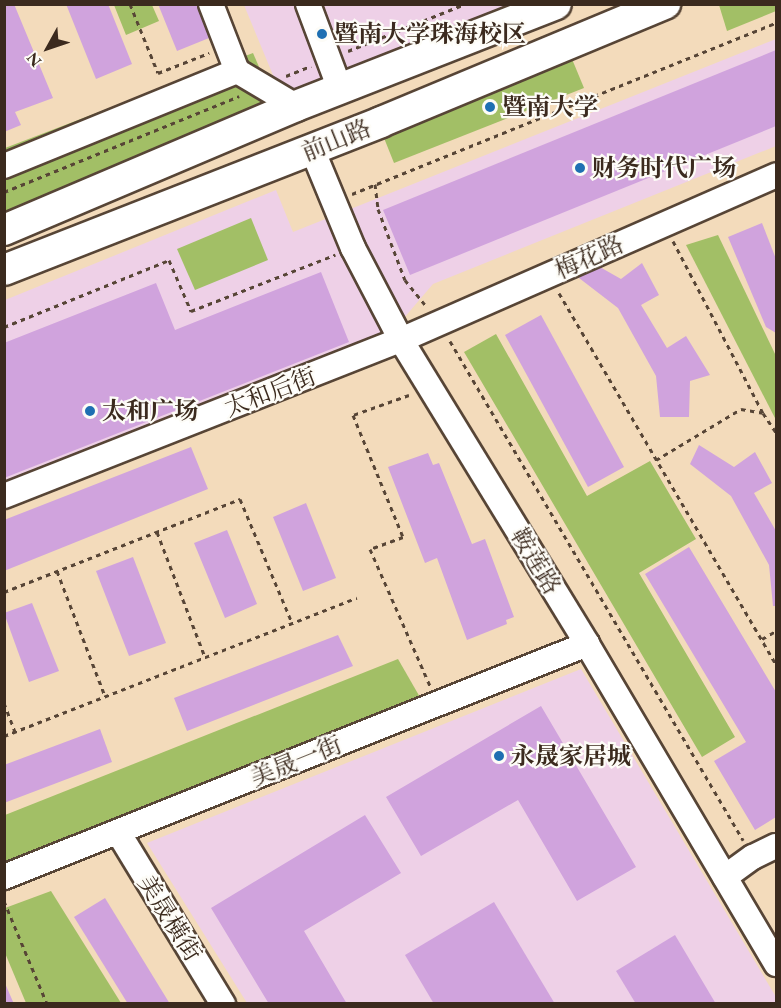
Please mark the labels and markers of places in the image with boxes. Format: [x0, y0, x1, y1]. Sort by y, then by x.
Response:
place label: 暨南大学珠海校区 [334, 20, 526, 48]
marker: 暨南大学珠海校区 [315, 27, 329, 41]
place label: 暨南大学 [502, 93, 598, 121]
marker: 暨南大学 [483, 100, 497, 114]
place label: 财务时代广场 [592, 154, 736, 182]
marker: 财务时代广场 [573, 161, 587, 175]
place label: 太和广场 [102, 397, 198, 425]
marker: 太和广场 [83, 404, 97, 418]
place label: 永晟家居城 [511, 742, 631, 770]
marker: 永晟家居城 [492, 749, 506, 763]

